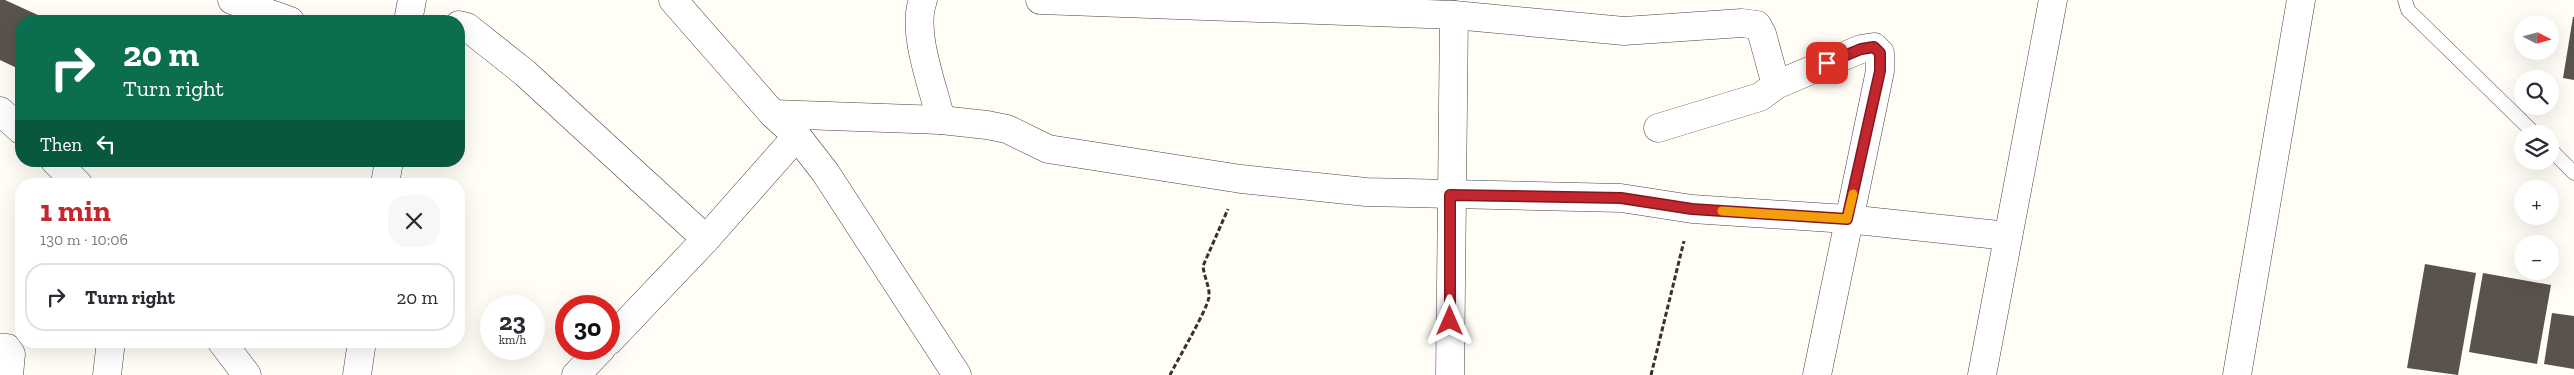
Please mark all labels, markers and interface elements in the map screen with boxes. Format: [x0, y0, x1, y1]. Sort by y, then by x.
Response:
north arrow [2514, 15, 2559, 60]
map controls [2514, 15, 2559, 280]
text: 20 m [123, 33, 199, 75]
icon: right [40, 35, 105, 100]
pin [1806, 42, 1848, 84]
icon: arrive [1813, 49, 1841, 77]
button: search [2514, 70, 2559, 115]
text: Turn right [123, 75, 224, 102]
button: layers [2514, 125, 2559, 170]
icon: left [92, 130, 120, 158]
text: Then [40, 133, 82, 156]
button: + [2514, 180, 2559, 225]
text: 1 min [40, 193, 111, 229]
button: close [388, 195, 440, 247]
text: 130 m · 10:06 [40, 230, 128, 249]
button: − [2514, 235, 2559, 280]
icon: right [42, 283, 70, 311]
text: Turn right [85, 286, 175, 309]
text: 20 m [397, 286, 438, 309]
position arrow [1423, 294, 1475, 346]
speed limit sign: 30 [555, 295, 620, 360]
text: 23 [499, 306, 526, 336]
text: km/h [499, 333, 526, 347]

